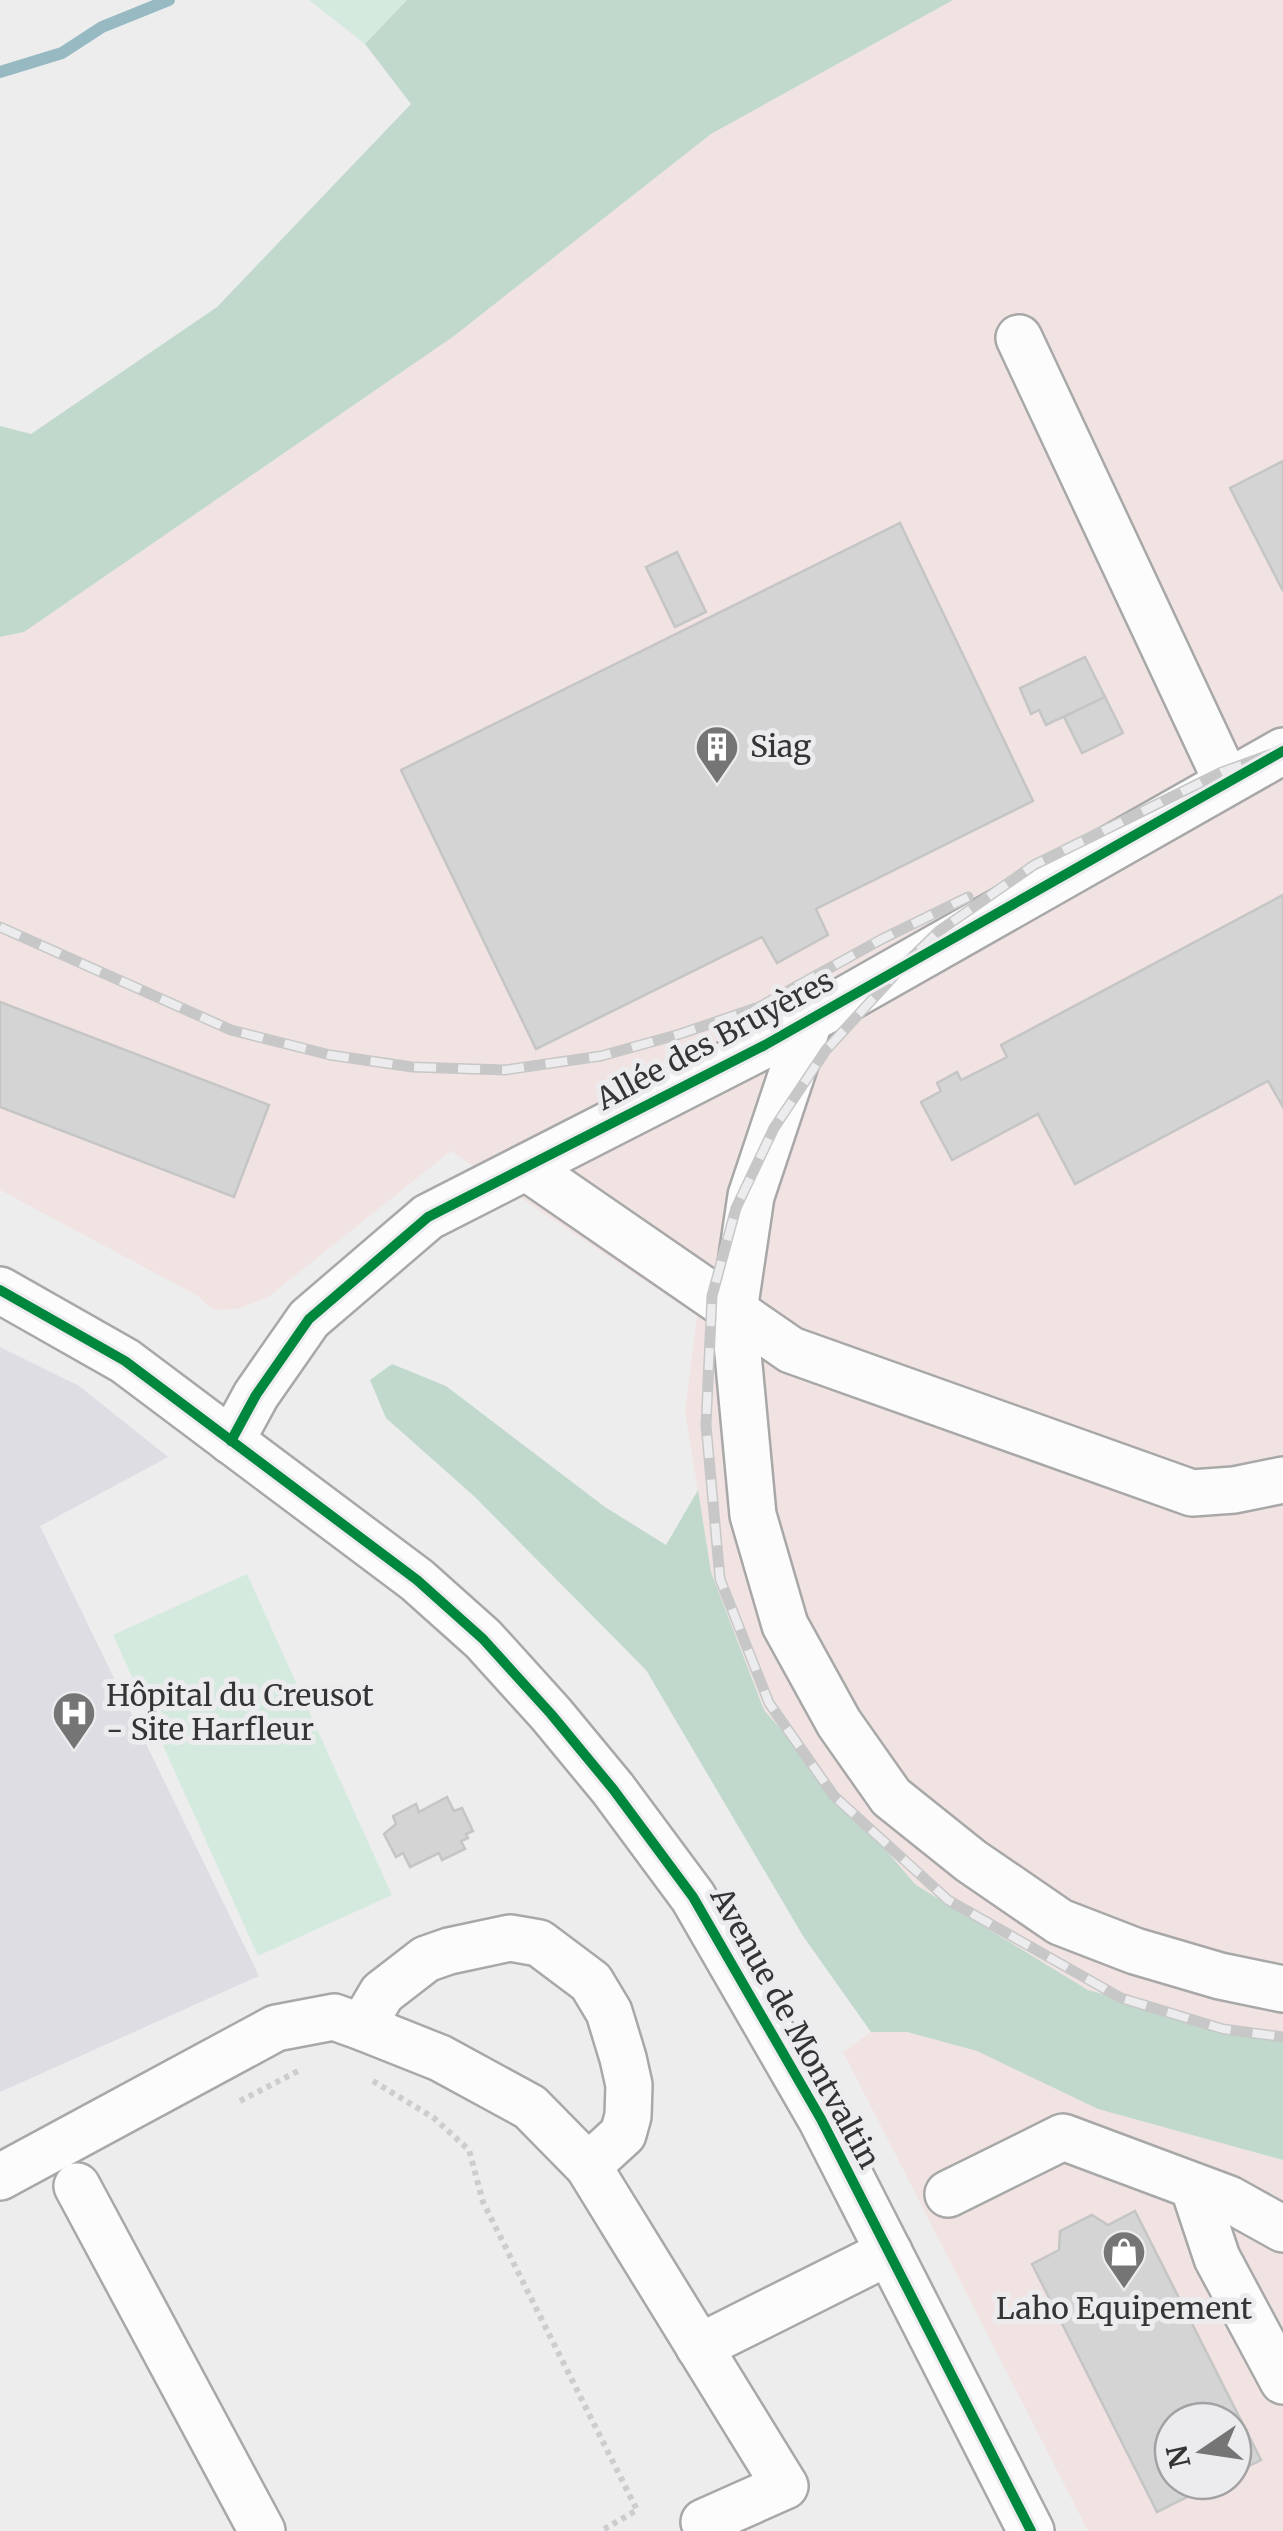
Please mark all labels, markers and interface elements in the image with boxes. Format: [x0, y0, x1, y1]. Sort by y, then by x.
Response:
building icon: Siag [694, 724, 740, 785]
place label: Siag [750, 727, 811, 765]
street label: Allée des Bruyères [588, 961, 840, 1118]
place label: Hôpital du Creusot - Site Harfleur [106, 1676, 374, 1748]
hospital icon: Hôpital du Creusot - Site Harfleur [51, 1690, 97, 1751]
street label: Avenue de Montvaltin [702, 1879, 889, 2175]
shop icon: Laho Equipement [1101, 2229, 1147, 2290]
place label: Laho Equipement [996, 2289, 1252, 2327]
north arrow [1153, 2401, 1253, 2501]
text: N [1159, 2442, 1199, 2471]

